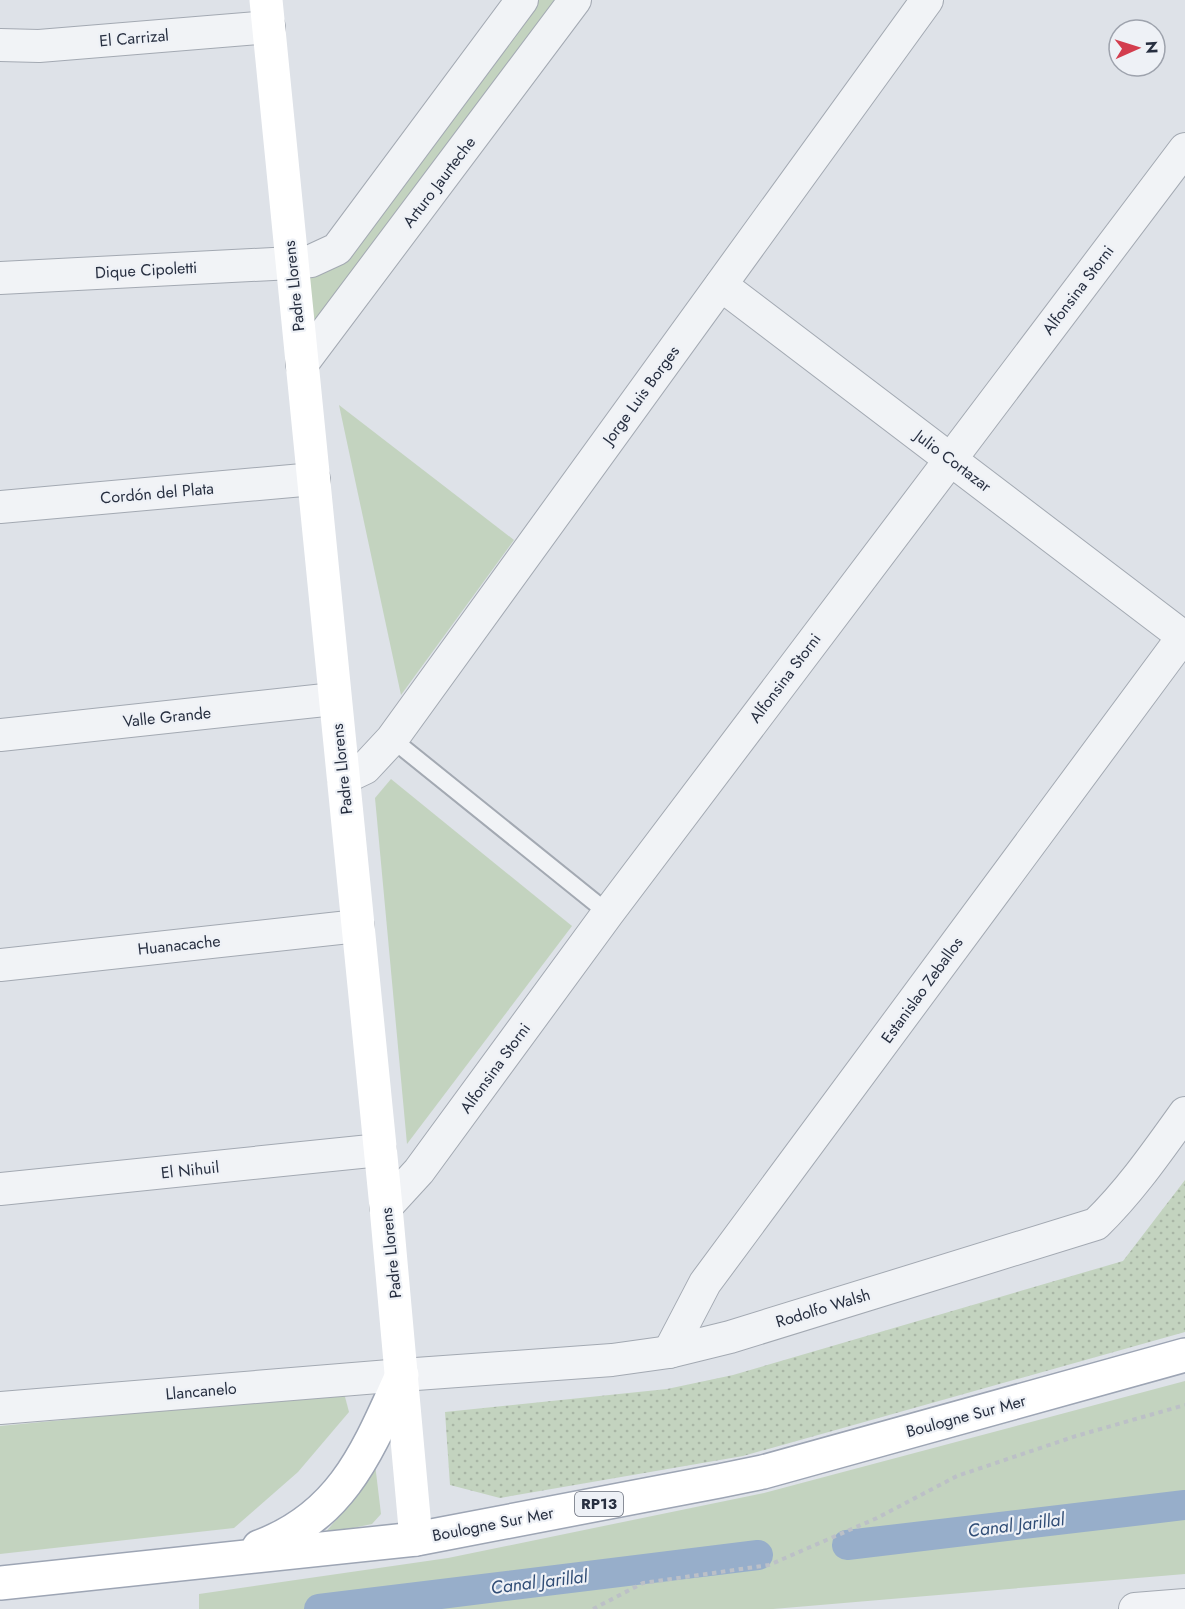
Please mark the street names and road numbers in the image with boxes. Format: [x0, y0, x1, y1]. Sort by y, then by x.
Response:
street label: El Carrizal [98, 24, 170, 52]
street label: Arturo Jaurteche [397, 132, 481, 232]
street label: Padre Llorens [278, 239, 310, 333]
street label: Alfonsina Storni [1037, 240, 1119, 340]
street label: Dique Cipoletti [94, 256, 198, 284]
street label: Jorge Luis Borges [596, 341, 685, 451]
street label: Julio Cortazar [908, 423, 997, 498]
street label: Cordón del Plata [99, 477, 215, 509]
street label: Alfonsina Storni [744, 628, 826, 728]
street label: Valle Grande [122, 701, 212, 733]
street label: Padre Llorens [326, 722, 358, 816]
street label: Huanacache [136, 929, 222, 961]
street label: Estanislao Zeballos [876, 932, 968, 1048]
street label: Alfonsina Storni [454, 1018, 536, 1118]
street label: El Nihuil [160, 1156, 220, 1184]
street label: Padre Llorens [375, 1206, 407, 1300]
street label: Rodolfo Walsh [773, 1283, 873, 1333]
street label: Llancanelo [164, 1376, 238, 1406]
street label: Boulogne Sur Mer [904, 1389, 1029, 1443]
road number: RP13 [575, 1492, 623, 1516]
street label: Boulogne Sur Mer [430, 1501, 556, 1547]

